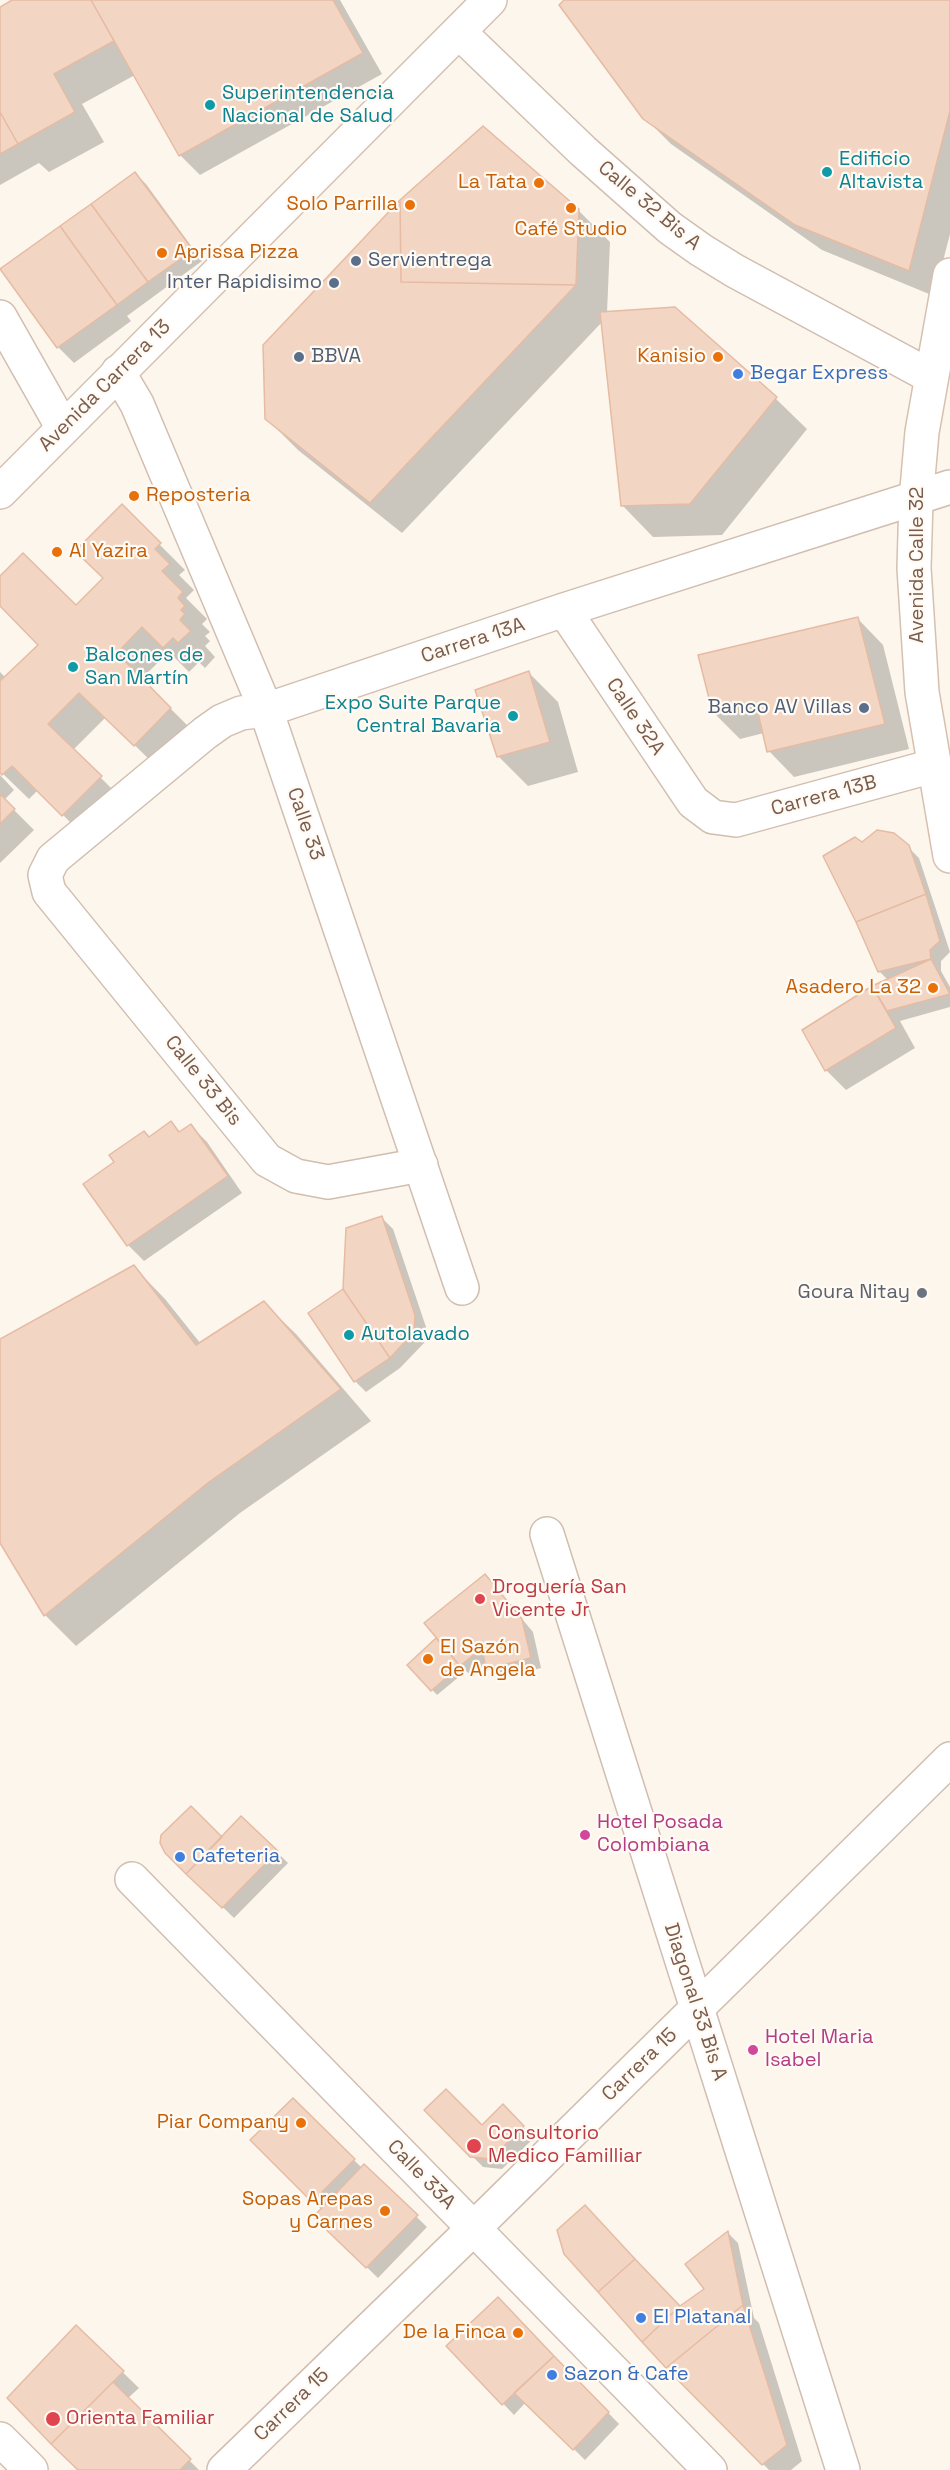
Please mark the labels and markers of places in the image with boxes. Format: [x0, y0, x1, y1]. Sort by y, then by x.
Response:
place label: Superintendencia Nacional de Salud [222, 82, 394, 129]
marker: Superintendencia Nacional de Salud [203, 98, 217, 112]
place label: Edificio Altavista [839, 148, 923, 195]
marker: Edificio Altavista [820, 165, 834, 179]
place label: La Tata [458, 171, 527, 195]
marker: La Tata [532, 176, 546, 190]
place label: Solo Parrilla [286, 193, 398, 217]
marker: Solo Parrilla [403, 198, 417, 212]
marker: Café Studio [564, 201, 578, 215]
place label: Café Studio [515, 218, 627, 242]
place label: Aprissa Pizza [174, 241, 299, 265]
marker: Aprissa Pizza [155, 246, 169, 260]
place label: Servientrega [368, 249, 492, 273]
marker: Servientrega [349, 254, 363, 268]
place label: Inter Rapidisimo [167, 271, 322, 295]
marker: Inter Rapidisimo [327, 276, 341, 290]
place label: BBVA [311, 345, 361, 369]
place label: Kanisio [637, 345, 706, 369]
marker: BBVA [292, 350, 306, 364]
marker: Kanisio [711, 350, 725, 364]
place label: Begar Express [750, 362, 888, 386]
marker: Begar Express [731, 367, 745, 381]
place label: Reposteria [146, 484, 251, 508]
marker: Reposteria [127, 489, 141, 503]
place label: Al Yazira [69, 540, 148, 564]
marker: Al Yazira [50, 545, 64, 559]
place label: Balcones de San Martín [85, 644, 203, 691]
marker: Balcones de San Martín [66, 660, 80, 674]
place label: Expo Suite Parque Central Bavaria [325, 692, 501, 739]
place label: Banco AV Villas [707, 696, 852, 720]
marker: Banco AV Villas [857, 701, 871, 715]
marker: Expo Suite Parque Central Bavaria [506, 709, 520, 723]
place label: Asadero La 32 [786, 976, 921, 1000]
marker: Asadero La 32 [926, 981, 940, 995]
place label: Goura Nitay [798, 1281, 910, 1305]
marker: Goura Nitay [915, 1286, 929, 1300]
place label: Autolavado [361, 1323, 470, 1347]
marker: Autolavado [342, 1328, 356, 1342]
place label: Droguería San Vicente Jr [492, 1576, 627, 1623]
marker: Droguería San Vicente Jr [473, 1592, 487, 1606]
place label: El Sazón de Angela [440, 1636, 536, 1683]
marker: El Sazón de Angela [421, 1652, 435, 1666]
place label: Hotel Posada Colombiana [597, 1811, 723, 1858]
marker: Hotel Posada Colombiana [578, 1828, 592, 1842]
place label: Cafeteria [192, 1845, 280, 1869]
marker: Cafeteria [173, 1850, 187, 1864]
place label: Hotel Maria Isabel [765, 2026, 874, 2073]
marker: Hotel Maria Isabel [746, 2043, 760, 2057]
place label: Piar Company [157, 2111, 289, 2135]
marker: Piar Company [294, 2116, 308, 2130]
place label: Consultorio Medico Familliar [488, 2122, 642, 2169]
marker: Consultorio Medico Familliar [465, 2137, 483, 2155]
place label: Sopas Arepas y Carnes [242, 2188, 373, 2235]
marker: Sopas Arepas y Carnes [378, 2204, 392, 2218]
place label: El Platanal [653, 2306, 751, 2330]
marker: El Platanal [634, 2311, 648, 2325]
place label: De la Finca [403, 2321, 506, 2345]
marker: De la Finca [511, 2326, 525, 2340]
place label: Sazon & Cafe [564, 2363, 689, 2387]
marker: Sazon & Cafe [545, 2368, 559, 2382]
place label: Orienta Familiar [66, 2407, 215, 2431]
marker: Orienta Familiar [44, 2410, 62, 2428]

